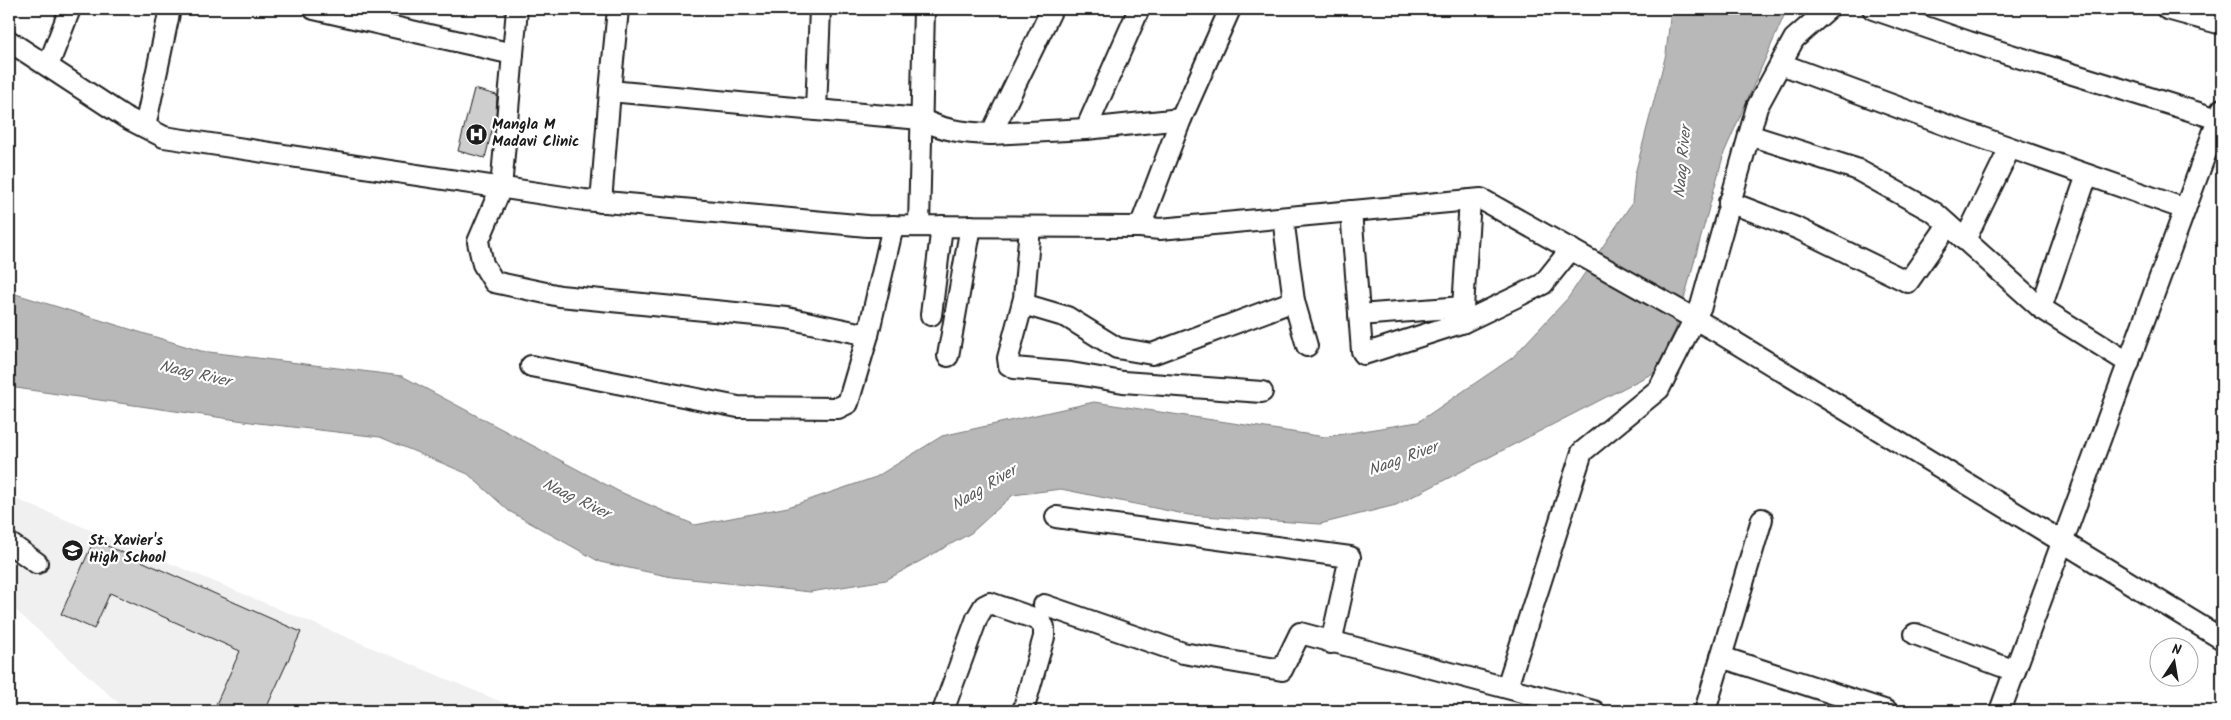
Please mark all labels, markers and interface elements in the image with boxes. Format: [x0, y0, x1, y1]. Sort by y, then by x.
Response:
place label: Mangla M Madavi Clinic [492, 113, 579, 154]
water label: Naag River [1667, 121, 1699, 199]
hospital icon: Mangla M Madavi Clinic [464, 122, 488, 146]
water label: Naag River [157, 354, 237, 395]
water label: Naag River [1365, 434, 1445, 483]
water label: Naag River [947, 457, 1025, 517]
water label: Naag River [538, 472, 617, 528]
place label: St. Xavier's High School [89, 529, 166, 570]
school or university icon: St. Xavier's High School [61, 538, 85, 562]
north arrow [2148, 638, 2198, 688]
text: N [2170, 639, 2183, 662]

